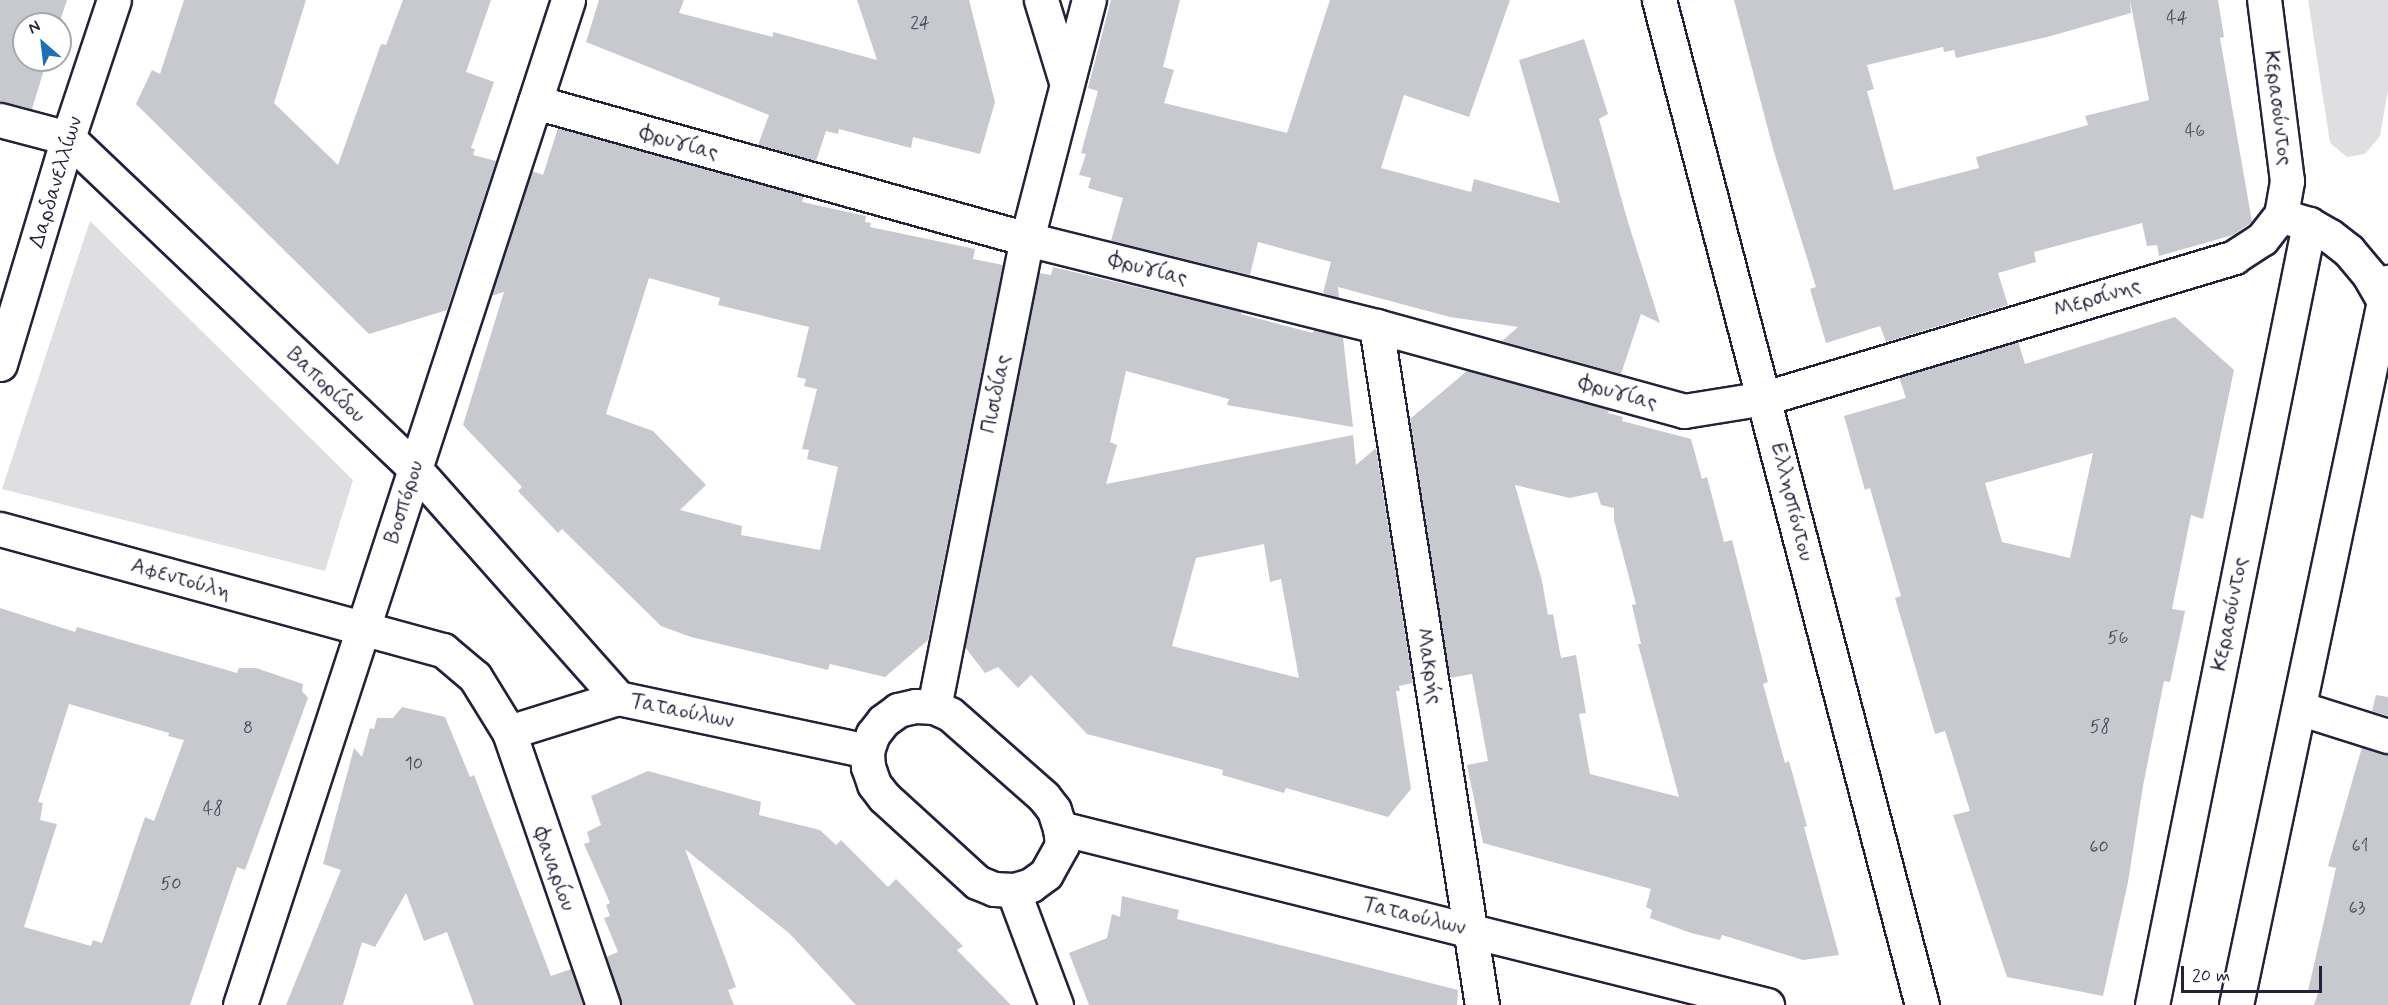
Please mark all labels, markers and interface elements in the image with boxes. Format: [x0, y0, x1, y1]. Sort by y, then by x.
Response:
house number: 44 [2166, 7, 2188, 29]
north arrow [12, 12, 72, 72]
house number: 24 [910, 12, 930, 34]
text: N [25, 16, 44, 39]
street label: Κερασούντος [2258, 49, 2298, 167]
street label: Δαρδανελλίων [24, 113, 88, 251]
street label: Φρυγίας [637, 120, 721, 166]
house number: 46 [2185, 120, 2205, 142]
street label: Φρυγίας [1106, 247, 1190, 291]
street label: Μερσίνης [2050, 273, 2144, 323]
street label: Βαπορίδου [282, 342, 370, 428]
street label: Πισιδίας [976, 353, 1016, 435]
street label: Φρυγίας [1576, 370, 1660, 416]
street label: Ελλησπόντου [1765, 440, 1819, 564]
street label: Βοσπόρου [379, 457, 429, 547]
street label: Αφεντούλη [128, 553, 234, 605]
street label: Κερασούντος [2207, 555, 2253, 673]
street label: Μακρής [1411, 626, 1447, 706]
house number: 56 [2108, 627, 2128, 649]
street label: Ταταούλων [628, 688, 736, 734]
house number: 58 [2090, 716, 2110, 738]
house number: 8 [243, 717, 253, 739]
house number: 10 [405, 753, 423, 775]
house number: 48 [203, 798, 223, 820]
street label: Φαναρίου [527, 824, 581, 914]
house number: 61 [2352, 835, 2368, 857]
house number: 60 [2089, 836, 2109, 858]
house number: 50 [160, 873, 182, 895]
street label: Ταταούλων [1360, 891, 1468, 941]
house number: 63 [2349, 897, 2365, 919]
scale bar [2184, 954, 2325, 992]
text: 20 m [2192, 964, 2230, 988]

